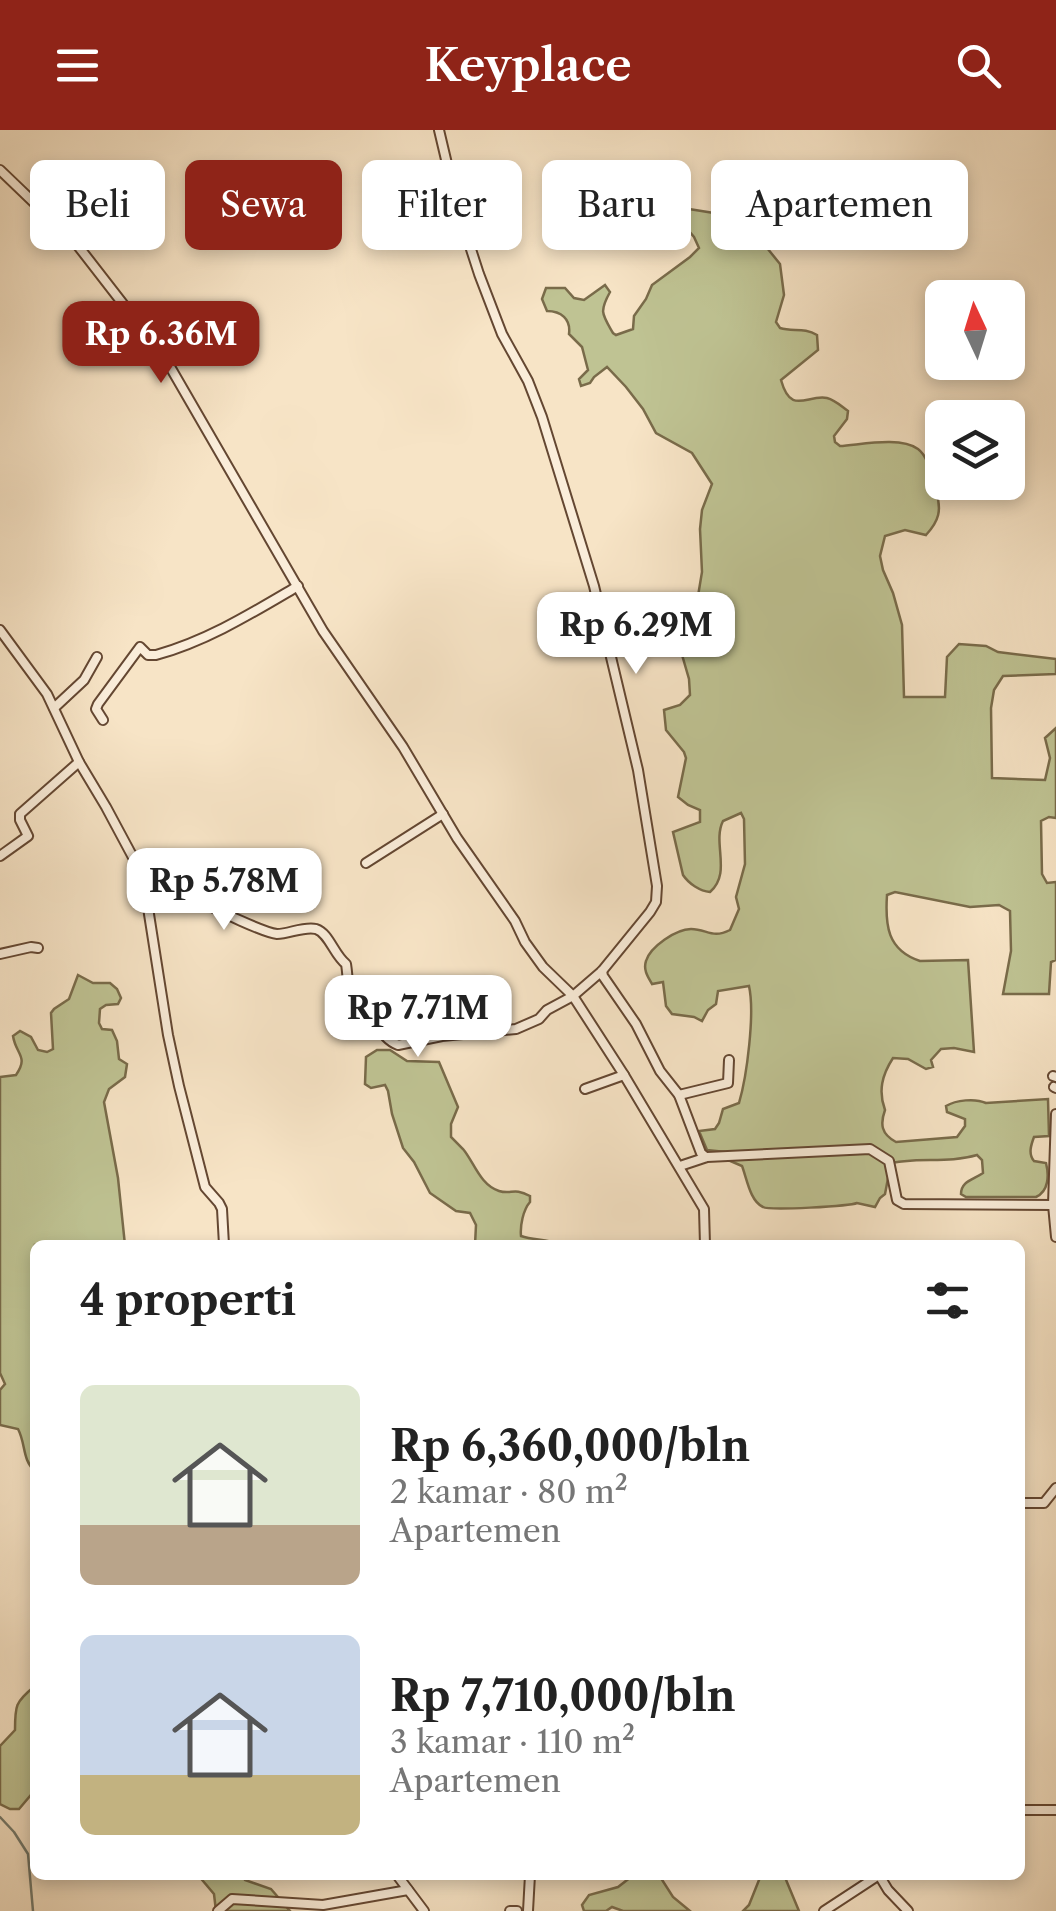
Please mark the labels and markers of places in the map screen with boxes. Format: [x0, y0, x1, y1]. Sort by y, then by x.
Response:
pin: Rp 6.36M [58, 301, 264, 386]
pin: Rp 6.29M [533, 592, 739, 677]
pin: Rp 5.78M [121, 848, 327, 933]
pin: Rp 7.71M [315, 975, 521, 1060]

